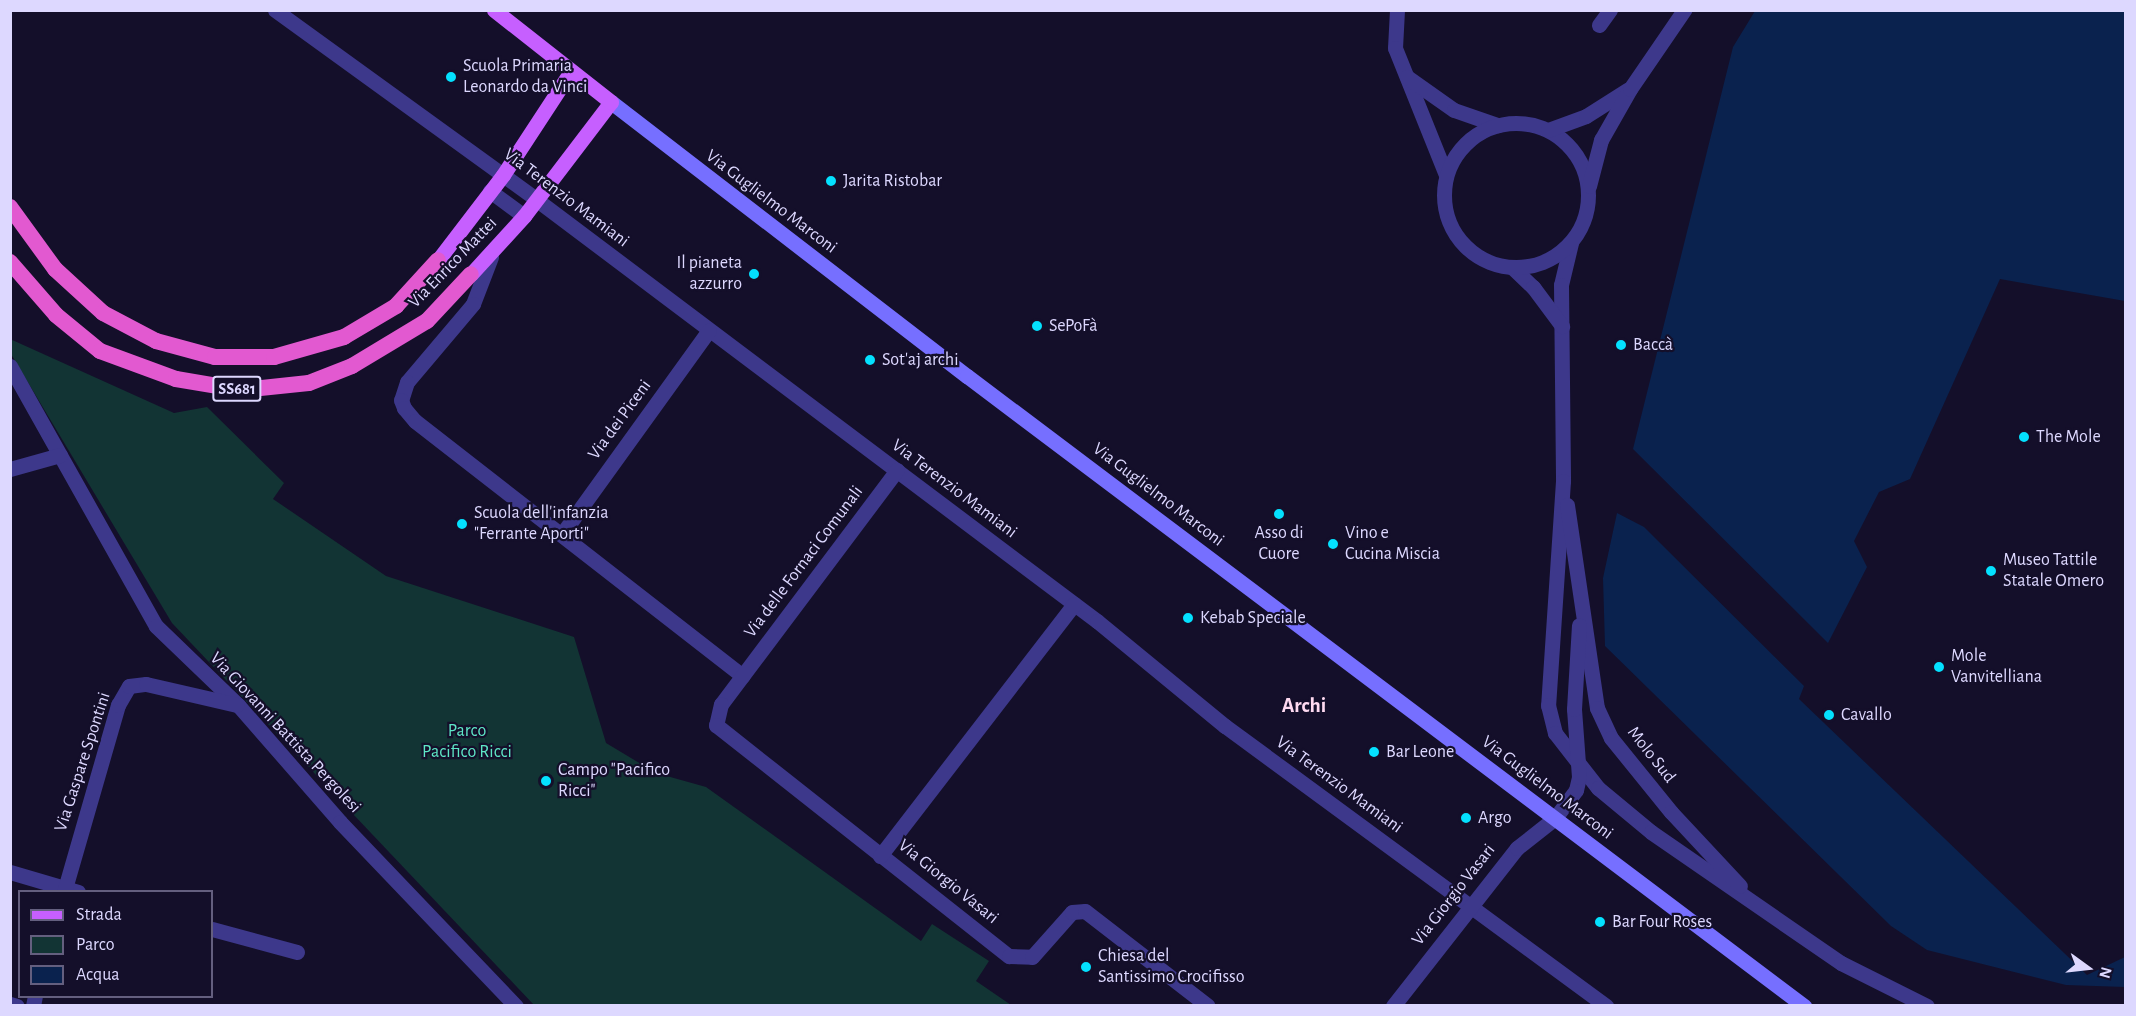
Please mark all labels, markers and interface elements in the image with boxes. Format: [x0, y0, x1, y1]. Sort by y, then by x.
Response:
place label: Scuola Primaria Leonardo da Vinci [463, 56, 587, 98]
marker: Scuola Primaria Leonardo da Vinci [444, 70, 458, 84]
street label: Via Terenzio Mamiani [499, 144, 633, 252]
street label: Via Guglielmo Marconi [701, 145, 841, 259]
place label: Jarita Ristobar [843, 170, 942, 192]
marker: Jarita Ristobar [824, 174, 838, 188]
street label: Via Enrico Mattei [404, 213, 502, 313]
place label: Il pianeta azzurro [676, 253, 742, 296]
marker: Il pianeta azzurro [747, 267, 761, 281]
place label: SePoFà [1049, 315, 1098, 337]
marker: SePoFà [1030, 319, 1044, 333]
place label: Baccà [1633, 334, 1673, 356]
marker: Baccà [1614, 338, 1628, 352]
place label: Sot'aj archi [882, 349, 958, 371]
marker: Sot'aj archi [863, 353, 877, 367]
road number: SS681 [212, 376, 262, 402]
street label: Via dei Piceni [584, 376, 656, 464]
place label: The Mole [2036, 426, 2101, 448]
marker: The Mole [2017, 430, 2031, 444]
street label: Via Terenzio Mamiani [887, 435, 1021, 543]
street label: Via Guglielmo Marconi [1088, 438, 1228, 552]
street label: Via delle Fornaci Comunali [740, 482, 868, 642]
place label: Scuola dell'infanzia "Ferrante Aporti" [474, 503, 609, 546]
marker: Asso di Cuore [1272, 507, 1286, 521]
marker: Scuola dell'infanzia "Ferrante Aporti" [455, 517, 469, 531]
place label: Asso di Cuore [1254, 523, 1304, 566]
place label: Vino e Cucina Miscia [1345, 523, 1440, 566]
marker: Vino e Cucina Miscia [1326, 537, 1340, 551]
place label: Museo Tattile Statale Omero [2003, 550, 2104, 592]
marker: Museo Tattile Statale Omero [1984, 564, 1998, 578]
place label: Kebab Speciale [1200, 607, 1306, 629]
marker: Kebab Speciale [1181, 611, 1195, 625]
place label: Mole Vanvitelliana [1951, 646, 2042, 688]
street label: Via Giovanni Battista Pergolesi [205, 648, 365, 818]
marker: Mole Vanvitelliana [1932, 660, 1946, 674]
street label: Via Gaspare Spontini [50, 690, 116, 834]
district label: Archi [1282, 693, 1326, 719]
place label: Cavallo [1841, 704, 1892, 726]
marker: Cavallo [1822, 708, 1836, 722]
park label: Parco Pacifico Ricci [422, 721, 512, 764]
street label: Molo Sud [1622, 722, 1680, 788]
street label: Via Guglielmo Marconi [1477, 731, 1617, 845]
street label: Via Terenzio Mamiani [1271, 732, 1407, 838]
place label: Bar Leone [1386, 741, 1454, 763]
marker: Bar Leone [1367, 745, 1381, 759]
place label: Campo "Pacifico Ricci" [558, 760, 670, 802]
marker: Campo "Pacifico Ricci" [539, 774, 553, 788]
place label: Argo [1478, 807, 1512, 829]
marker: Argo [1459, 811, 1473, 825]
street label: Via Giorgio Vasari [893, 835, 1003, 929]
street label: Via Giorgio Vasari [1408, 840, 1500, 950]
legend [18, 890, 213, 998]
text: Strada [76, 906, 122, 924]
place label: Bar Four Roses [1612, 911, 1712, 933]
marker: Bar Four Roses [1593, 915, 1607, 929]
text: Parco [76, 936, 115, 954]
north arrow [2058, 938, 2118, 998]
place label: Chiesa del Santissimo Crocifisso [1098, 946, 1245, 988]
marker: Chiesa del Santissimo Crocifisso [1079, 960, 1093, 974]
text: N [2096, 965, 2115, 980]
text: Acqua [76, 966, 120, 984]

